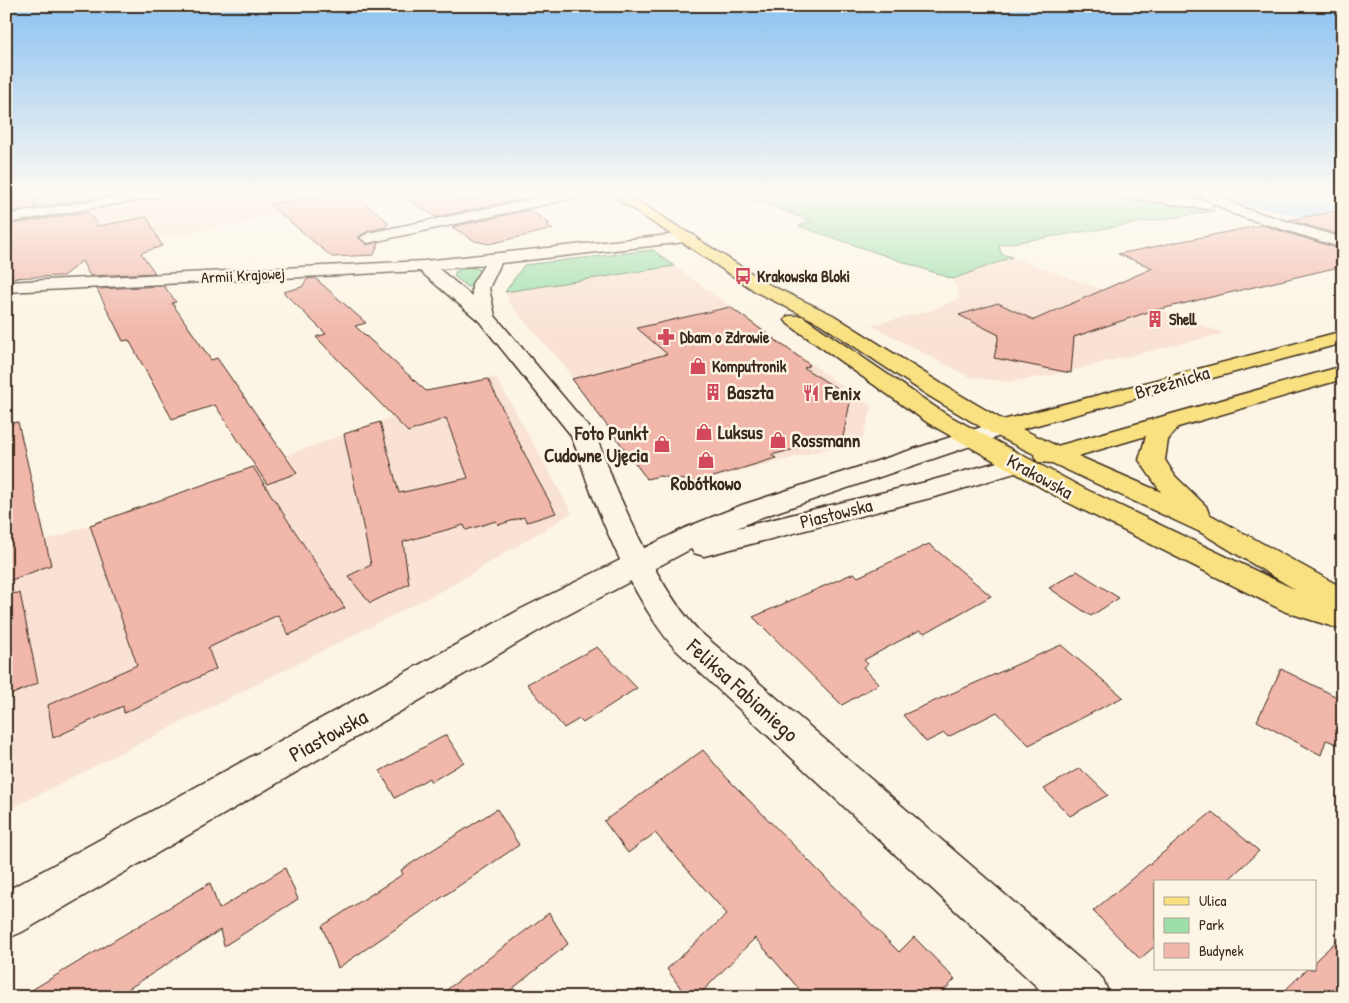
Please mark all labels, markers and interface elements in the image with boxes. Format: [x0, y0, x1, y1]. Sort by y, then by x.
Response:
street label: Armii Krajowej [200, 262, 286, 288]
place label: Krakowska Bloki [757, 265, 850, 287]
bus stop icon: Krakowska Bloki [733, 266, 753, 286]
place label: Shell [1169, 308, 1197, 330]
building icon: Shell [1145, 309, 1165, 329]
place label: Dbam o Zdrowie [680, 326, 770, 348]
pharmacy icon: Dbam o Zdrowie [656, 327, 676, 347]
place label: Komputronik [712, 355, 787, 378]
shop icon: Komputronik [688, 356, 708, 376]
street label: Brzeźnicka [1132, 359, 1213, 405]
place label: Baszta [727, 379, 774, 405]
place label: Fenix [824, 380, 862, 406]
building icon: Baszta [703, 382, 723, 402]
restaurant icon: Fenix [801, 383, 821, 403]
place label: Luksus [718, 419, 763, 445]
place label: Foto Punkt Cudowne Ujęcia [544, 420, 649, 468]
shop icon: Luksus [694, 422, 714, 442]
place label: Rossmann [792, 427, 861, 453]
shop icon: Rossmann [768, 430, 788, 450]
shop icon: Foto Punkt Cudowne Ujęcia [652, 434, 672, 454]
street label: Krakowska [1002, 447, 1078, 505]
shop icon: Robótkowo [696, 450, 716, 470]
place label: Robótkowo [671, 470, 741, 496]
street label: Piastowska [797, 491, 875, 535]
street label: Feliksa Fabianiego [680, 631, 805, 748]
street label: Piastowska [283, 701, 373, 769]
legend [1154, 880, 1316, 970]
text: Ulica [1199, 890, 1226, 911]
text: Park [1199, 914, 1224, 935]
text: Budynek [1199, 940, 1244, 961]

